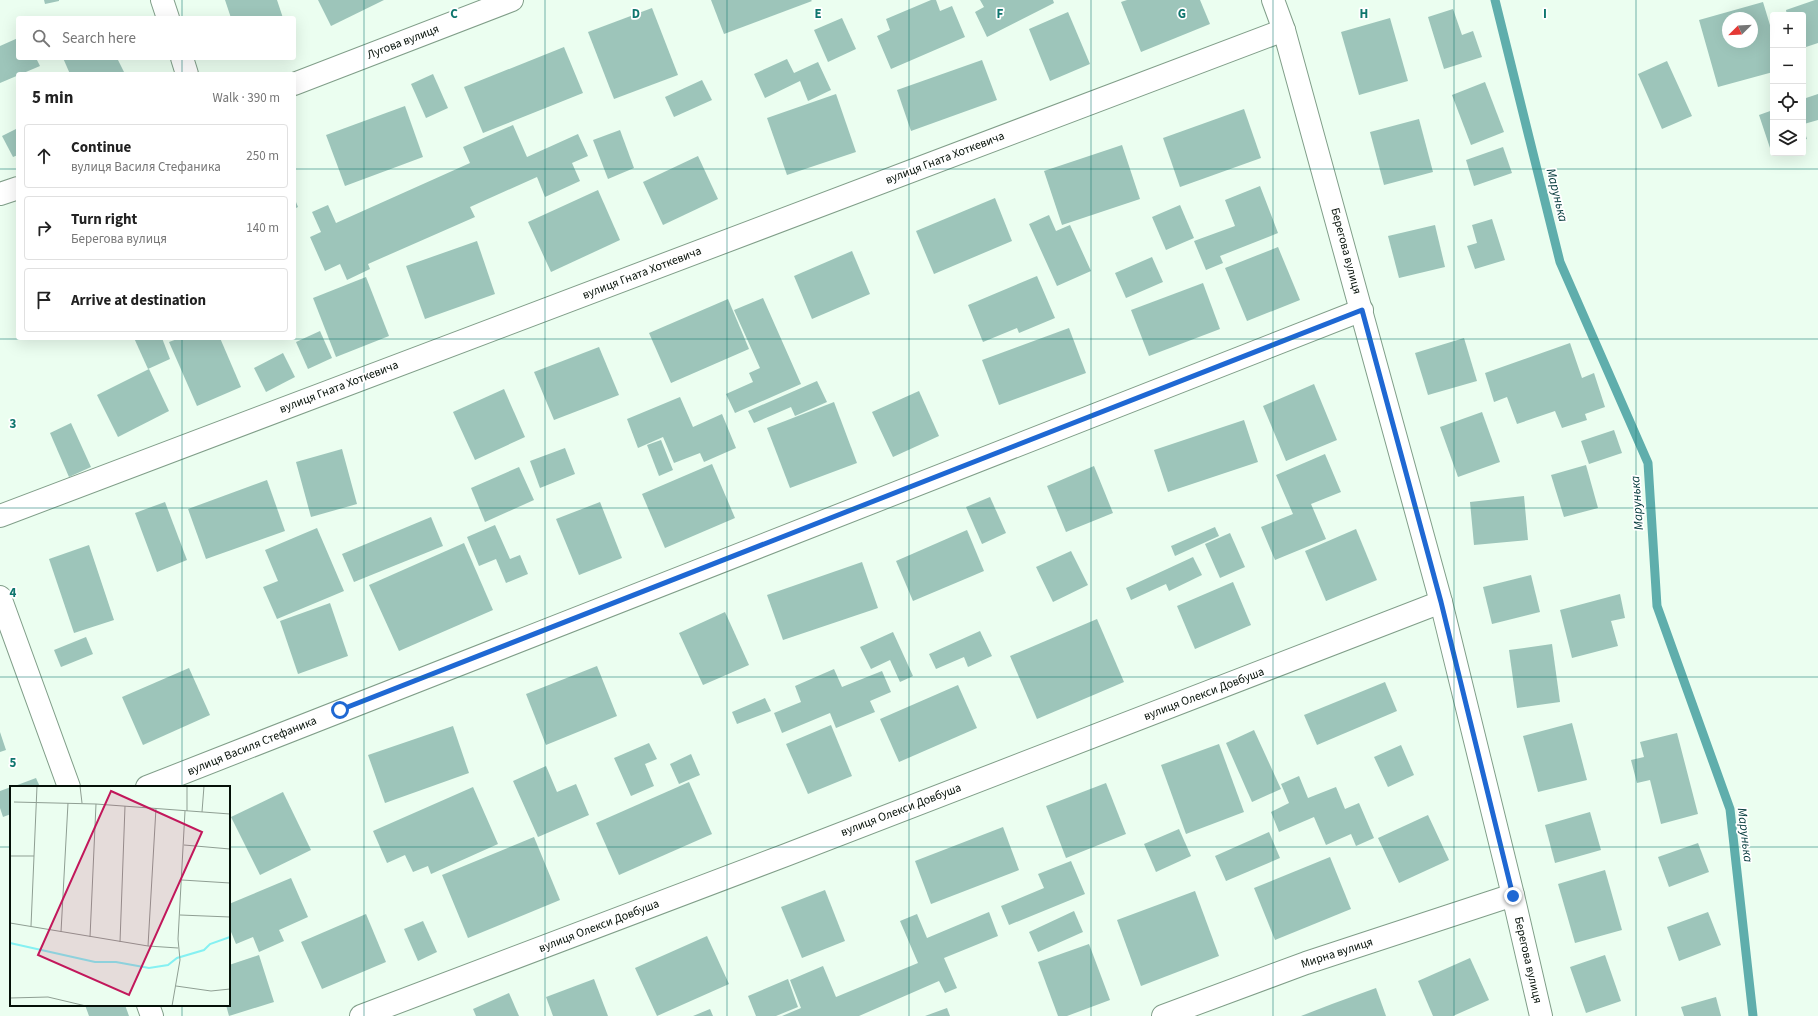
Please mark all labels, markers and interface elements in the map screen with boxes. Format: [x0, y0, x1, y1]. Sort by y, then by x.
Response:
text: C [450, 5, 458, 23]
text: D [632, 5, 640, 23]
text: E [814, 5, 822, 23]
text: F [997, 5, 1004, 23]
text: G [1178, 5, 1186, 23]
text: H [1360, 5, 1368, 23]
text: I [1543, 5, 1547, 23]
north arrow [1722, 12, 1758, 48]
map controls [1770, 12, 1806, 156]
button: + [1770, 12, 1806, 48]
search box [16, 16, 296, 60]
street label: Лугова вулиця [364, 20, 442, 64]
icon: search [30, 27, 52, 49]
text: Search here [62, 28, 136, 49]
button: − [1770, 48, 1806, 84]
button: locate [1770, 84, 1806, 120]
text: 5 min [32, 86, 73, 110]
text: Walk · 390 m [212, 89, 280, 107]
button: layers [1770, 120, 1806, 156]
street label: вулиця Гната Хоткевича [883, 127, 1007, 189]
text: Continue [71, 137, 131, 158]
icon: ahead [33, 145, 55, 167]
text: 250 m [246, 147, 279, 165]
text: вулиця Василя Стефаника [71, 158, 221, 176]
water label: Марунька [1542, 166, 1572, 224]
street label: Берегова вулиця [1326, 206, 1366, 296]
text: Turn right [71, 209, 137, 230]
icon: right [33, 217, 55, 239]
text: 140 m [246, 219, 279, 237]
text: Берегова вулиця [71, 230, 167, 248]
street label: вулиця Гната Хоткевича [580, 242, 704, 304]
icon: arrive [33, 289, 55, 311]
text: Arrive at destination [71, 290, 206, 311]
street label: вулиця Гната Хоткевича [277, 356, 401, 418]
text: 3 [10, 415, 17, 433]
water label: Марунька [1626, 475, 1648, 531]
text: 4 [10, 584, 17, 602]
street label: вулиця Олекси Довбуша [1141, 663, 1267, 725]
route start [331, 701, 349, 719]
street label: вулиця Василя Стефаника [185, 712, 319, 780]
text: 5 [10, 754, 17, 772]
street label: вулиця Олекси Довбуша [838, 779, 964, 841]
inset map [10, 786, 230, 1006]
water label: Марунька [1733, 807, 1757, 863]
route end [1504, 887, 1522, 905]
street label: вулиця Олекси Довбуша [536, 895, 662, 957]
street label: Берегова вулиця [1510, 915, 1546, 1005]
street label: Мирна вулиця [1299, 933, 1375, 973]

